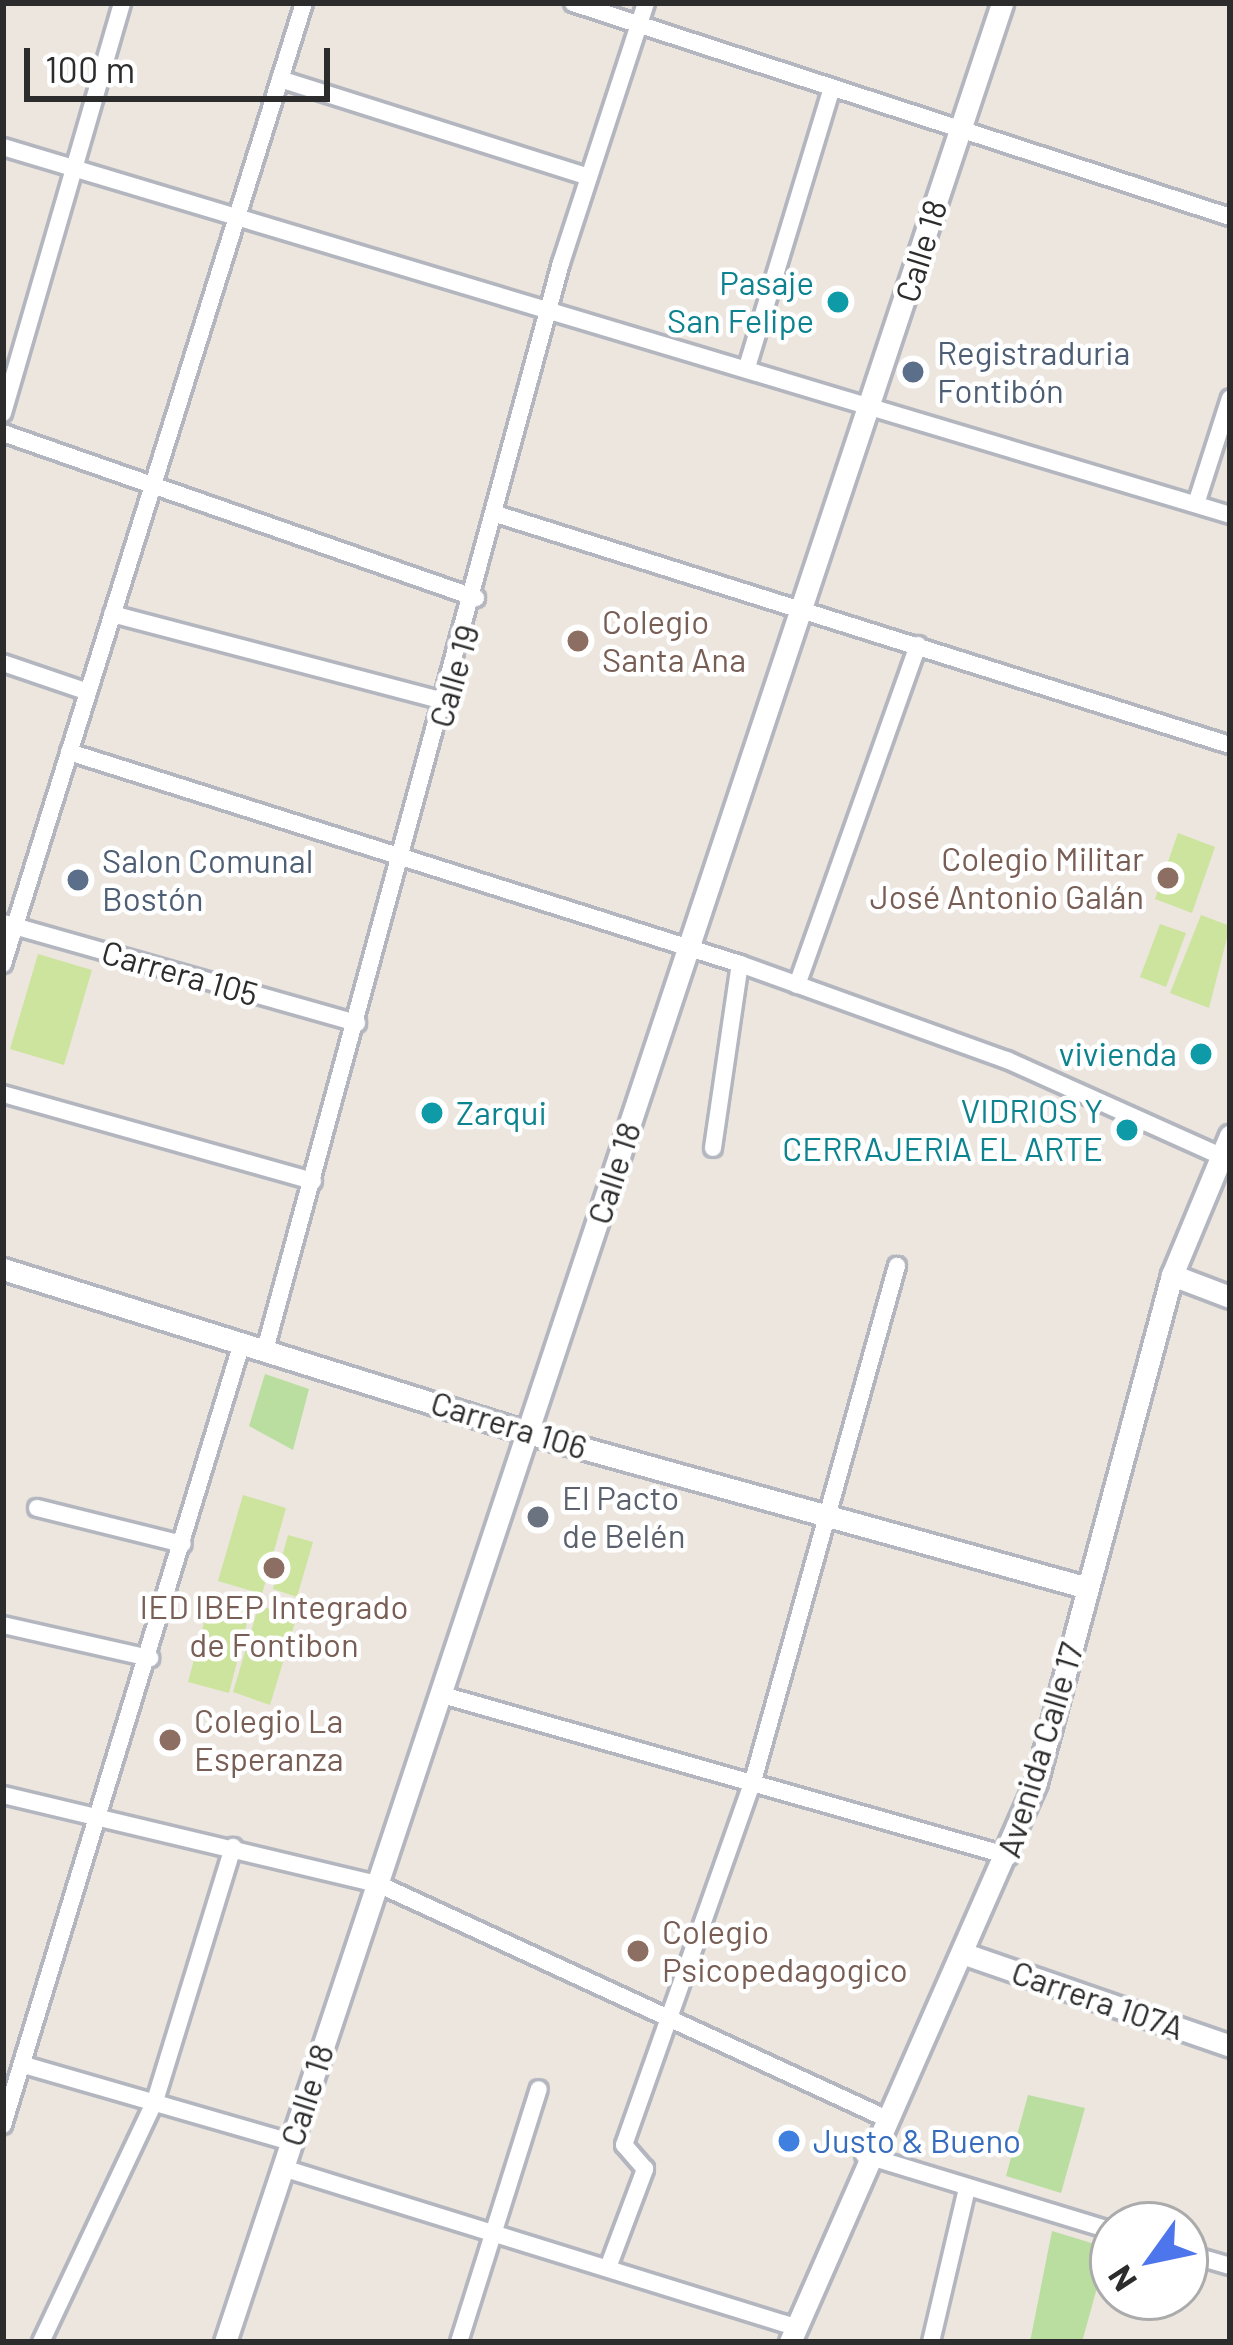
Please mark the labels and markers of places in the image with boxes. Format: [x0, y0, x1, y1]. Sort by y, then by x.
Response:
place label: Pasaje San Felipe [667, 263, 814, 341]
marker: Pasaje San Felipe [825, 289, 851, 315]
place label: Registraduria Fontibón [937, 333, 1130, 411]
marker: Registraduria Fontibón [900, 359, 926, 385]
place label: Colegio Santa Ana [602, 602, 746, 680]
marker: Colegio Santa Ana [565, 628, 591, 654]
place label: Colegio Militar José Antonio Galán [870, 839, 1144, 917]
place label: Salon Comunal Bostón [102, 841, 313, 919]
marker: Colegio Militar José Antonio Galán [1155, 865, 1181, 891]
marker: Salon Comunal Bostón [65, 867, 91, 893]
place label: vivienda [1059, 1034, 1177, 1074]
marker: vivienda [1188, 1041, 1214, 1067]
place label: VIDRIOS Y CERRAJERIA EL ARTE [782, 1091, 1103, 1169]
place label: Zarqui [456, 1093, 547, 1133]
marker: Zarqui [419, 1100, 445, 1126]
marker: VIDRIOS Y CERRAJERIA EL ARTE [1114, 1117, 1140, 1143]
place label: El Pacto de Belén [562, 1478, 685, 1556]
marker: El Pacto de Belén [525, 1504, 551, 1530]
marker: IED IBEP Integrado de Fontibon [261, 1555, 287, 1581]
place label: IED IBEP Integrado de Fontibon [140, 1587, 408, 1665]
place label: Colegio La Esperanza [194, 1701, 344, 1779]
marker: Colegio La Esperanza [157, 1727, 183, 1753]
place label: Colegio Psicopedagogico [662, 1912, 908, 1990]
marker: Colegio Psicopedagogico [625, 1938, 651, 1964]
place label: Justo & Bueno [813, 2121, 1021, 2161]
marker: Justo & Bueno [776, 2128, 802, 2154]

